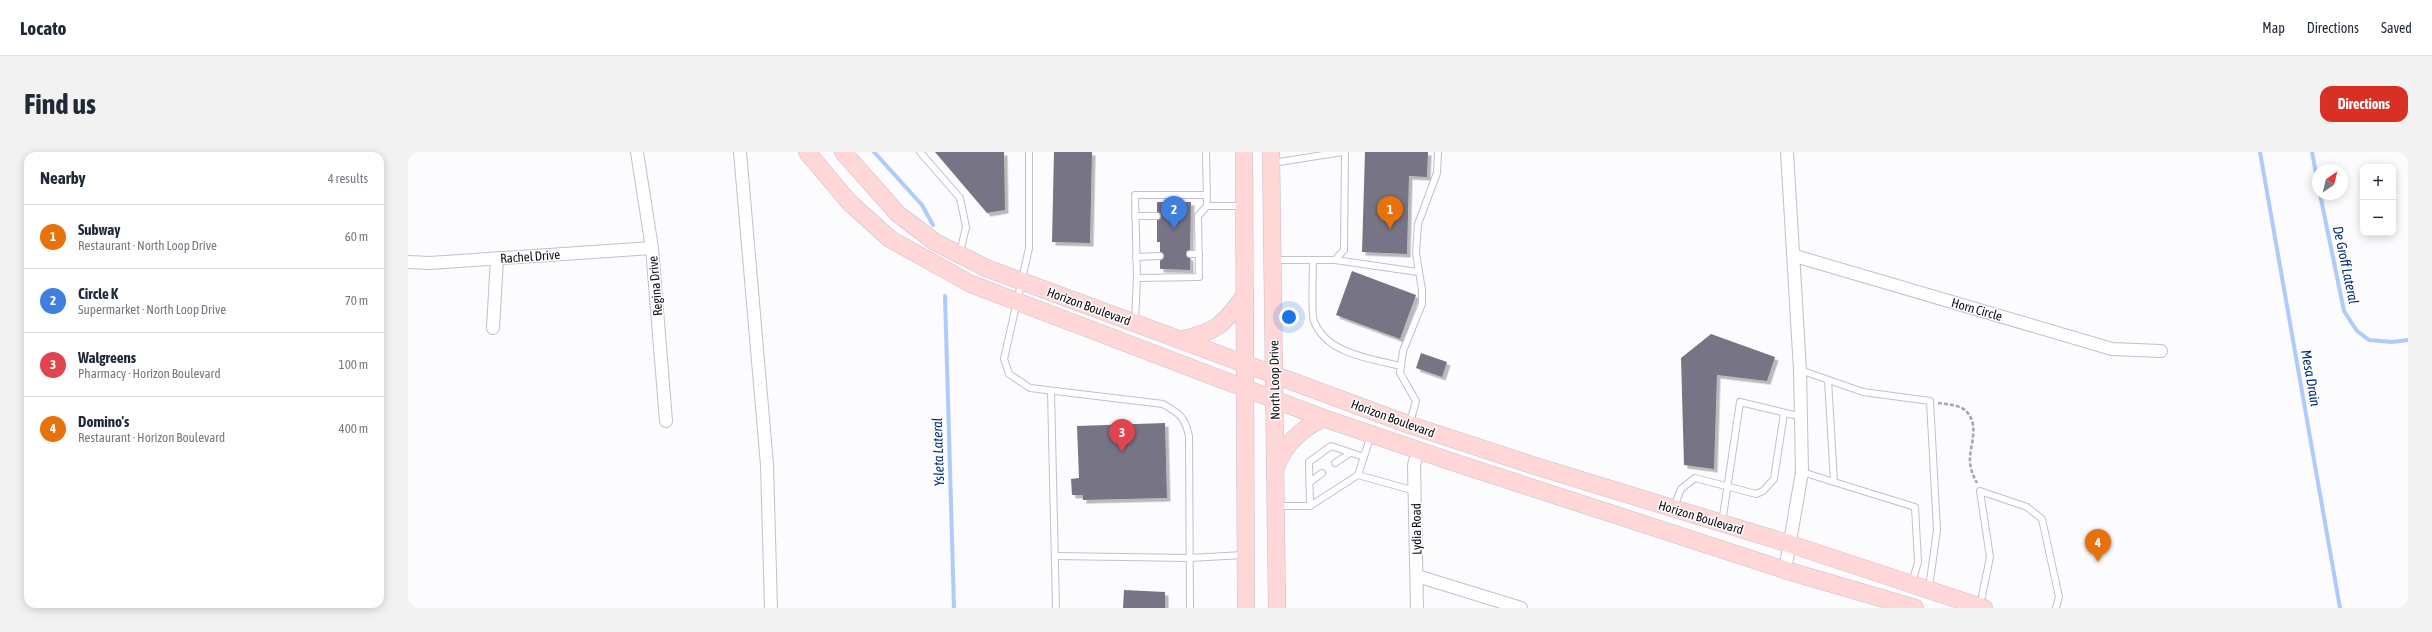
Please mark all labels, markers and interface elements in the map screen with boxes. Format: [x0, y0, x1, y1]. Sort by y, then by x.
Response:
text: Locato [20, 17, 66, 39]
text: Map [2262, 20, 2285, 36]
text: Directions [2307, 20, 2359, 36]
text: Saved [2381, 20, 2412, 36]
button: Directions [2320, 86, 2408, 122]
text: Find us [24, 88, 96, 120]
north arrow [2312, 164, 2348, 200]
map controls [2360, 164, 2396, 236]
button: + [2360, 164, 2396, 200]
text: Nearby [40, 168, 86, 188]
text: 4 results [328, 171, 368, 186]
pin: 2 [1161, 196, 1187, 229]
pin: 1 [1377, 196, 1403, 229]
button: − [2360, 200, 2396, 236]
text: Subway [78, 221, 120, 238]
water label: De Groff Lateral [2330, 224, 2362, 306]
text: 1 [50, 229, 56, 244]
text: 60 m [345, 229, 368, 244]
text: Restaurant · North Loop Drive [78, 238, 217, 253]
street label: Rachel Drive [500, 247, 561, 266]
street label: Regina Drive [645, 255, 666, 317]
street label: Horizon Boulevard [1045, 284, 1133, 329]
text: Circle K [78, 285, 118, 302]
text: 2 [50, 293, 56, 308]
text: 70 m [345, 293, 368, 308]
street label: Horn Circle [1950, 295, 2004, 324]
text: Supermarket · North Loop Drive [78, 302, 226, 317]
your location [1279, 307, 1299, 327]
street label: North Loop Drive [1266, 340, 1283, 420]
water label: Mesa Drain [2298, 348, 2324, 408]
text: Walgreens [78, 349, 136, 366]
text: 3 [50, 357, 56, 372]
text: 100 m [339, 357, 368, 372]
text: Pharmacy · Horizon Boulevard [78, 366, 221, 381]
street label: Horizon Boulevard [1349, 396, 1437, 441]
text: Domino's [78, 413, 129, 430]
water label: Ysleta Lateral [929, 417, 947, 487]
pin: 3 [1109, 419, 1135, 452]
text: 4 [50, 421, 56, 436]
text: 400 m [339, 421, 368, 436]
text: Restaurant · Horizon Boulevard [78, 430, 225, 445]
street label: Horizon Boulevard [1657, 497, 1745, 538]
street label: Lydia Road [1409, 503, 1424, 555]
pin: 4 [2085, 529, 2111, 562]

